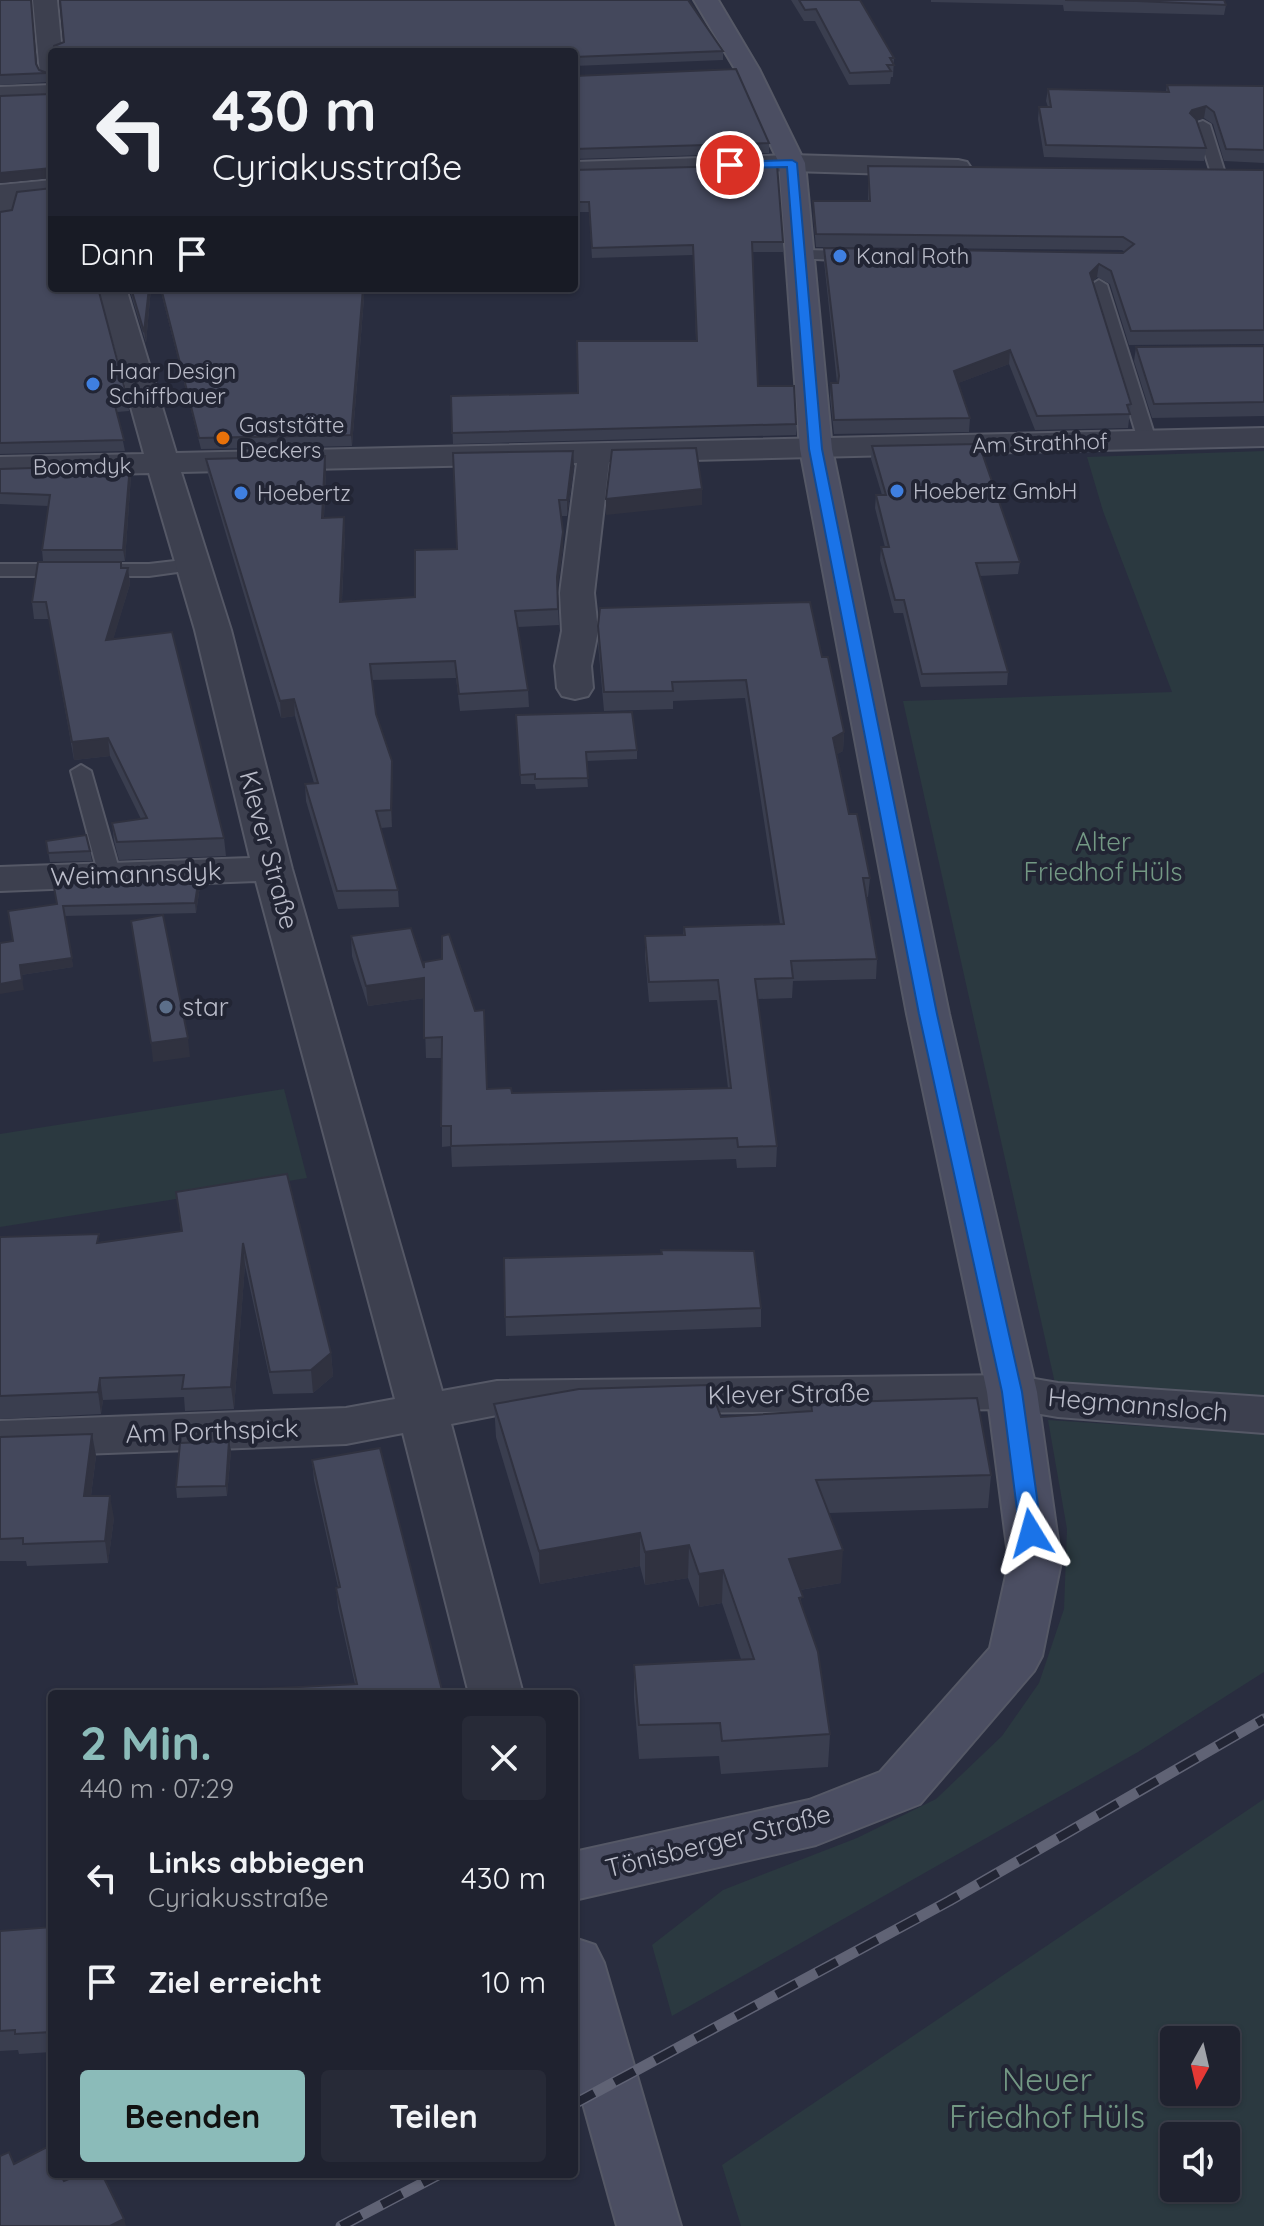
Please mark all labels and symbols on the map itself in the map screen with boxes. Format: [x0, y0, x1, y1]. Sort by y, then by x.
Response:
pin [696, 131, 764, 199]
place label: Kanal Roth [856, 242, 969, 270]
marker: Kanal Roth [831, 247, 849, 265]
place label: Haar Design Schiffbauer [109, 357, 236, 410]
marker: Haar Design Schiffbauer [84, 375, 102, 393]
place label: Gaststätte Deckers [239, 411, 345, 464]
street label: Am Strathhof [972, 427, 1108, 459]
marker: Gaststätte Deckers [214, 429, 232, 447]
street label: Boomdyk [32, 451, 132, 481]
place label: Hoebertz GmbH [913, 477, 1077, 505]
place label: Hoebertz [257, 479, 351, 507]
marker: Hoebertz GmbH [888, 482, 906, 500]
marker: Hoebertz [232, 484, 250, 502]
street label: Klever Straße [233, 767, 306, 933]
park label: Alter Friedhof Hüls [1023, 825, 1183, 888]
street label: Weimannsdyk [50, 854, 222, 893]
place label: star [182, 990, 229, 1023]
marker: star [157, 998, 175, 1016]
street label: Klever Straße [707, 1376, 871, 1411]
street label: Hegmannsloch [1047, 1380, 1230, 1429]
street label: Am Porthspick [125, 1411, 299, 1450]
position arrow [989, 1491, 1073, 1575]
street label: Tönisberger Straße [602, 1797, 834, 1884]
north arrow [1160, 2026, 1240, 2106]
park label: Neuer Friedhof Hüls [949, 2059, 1145, 2136]

